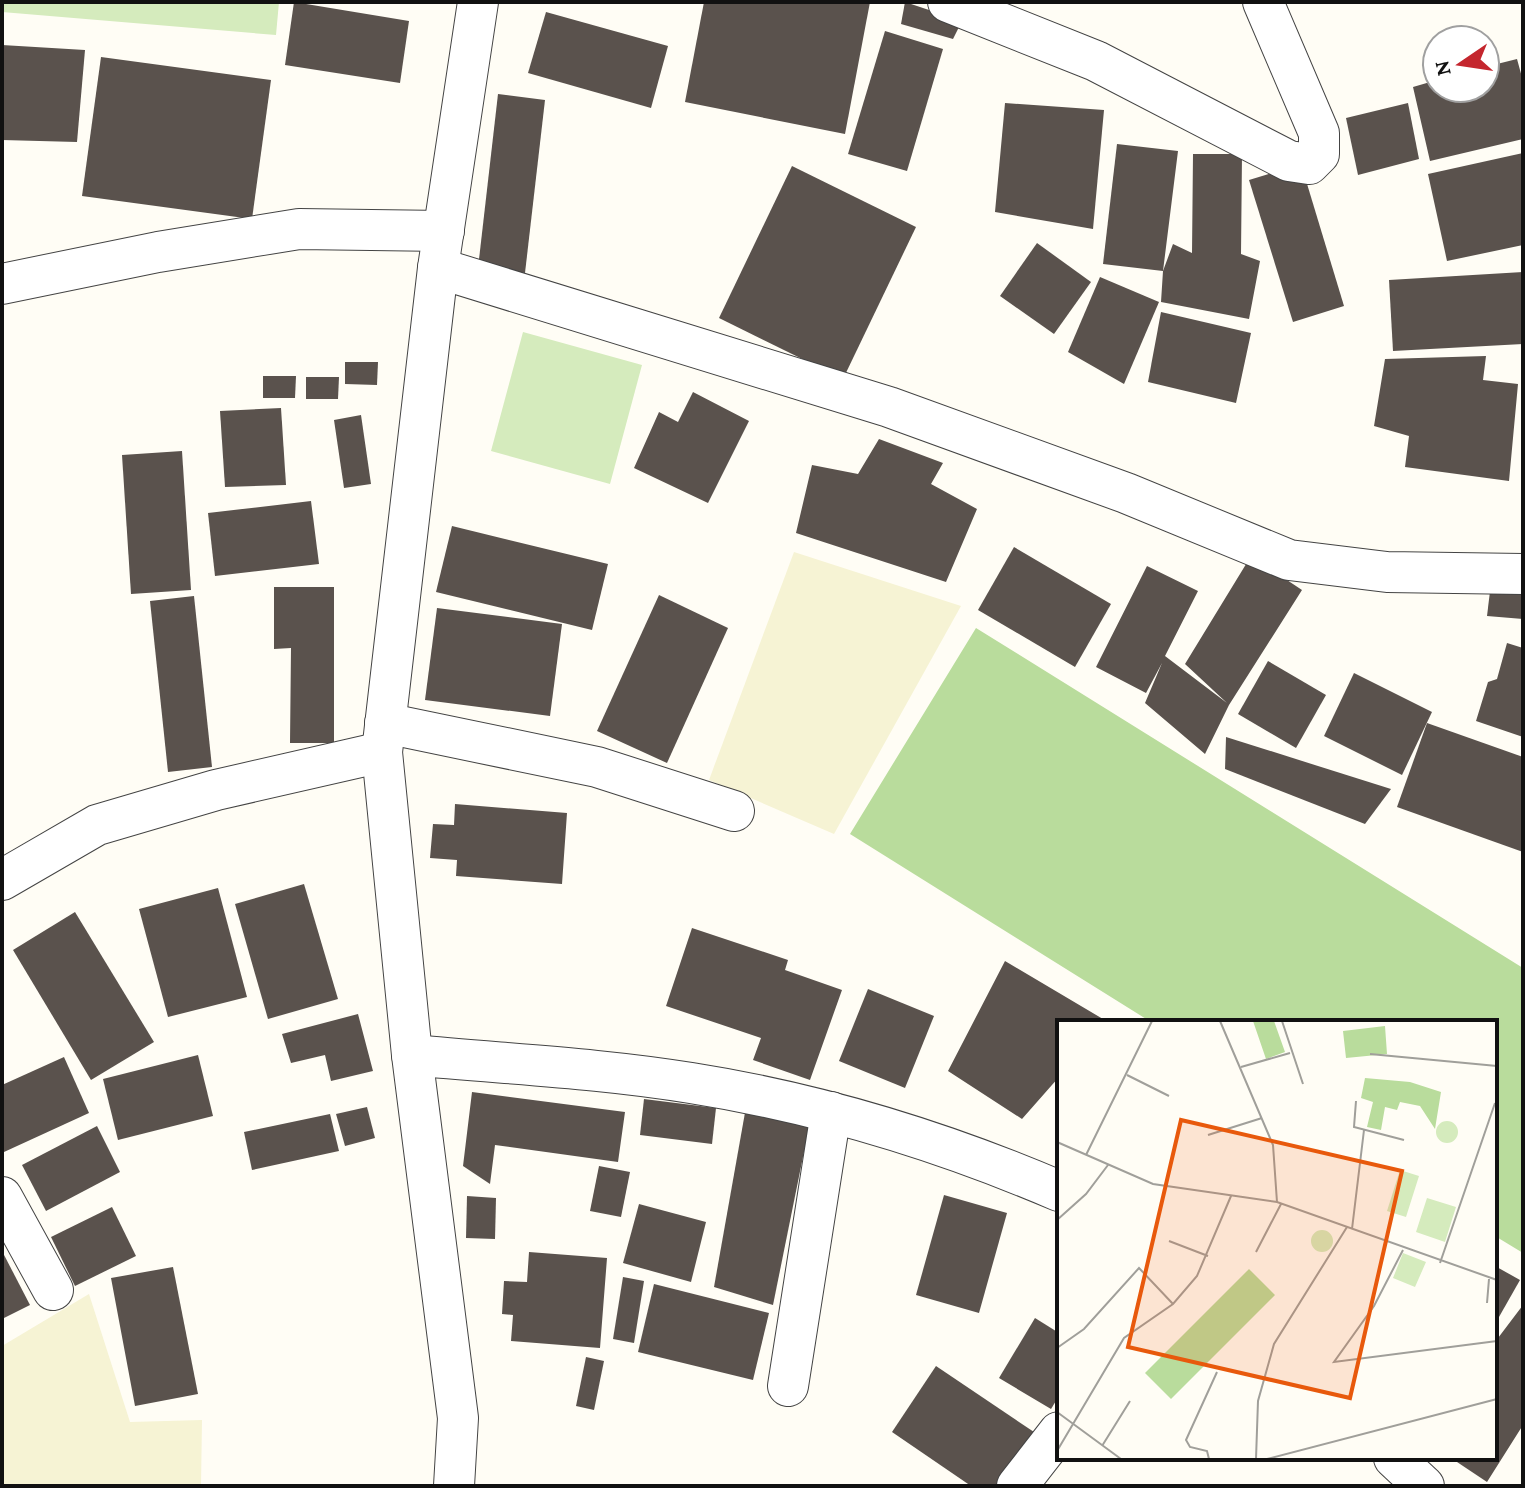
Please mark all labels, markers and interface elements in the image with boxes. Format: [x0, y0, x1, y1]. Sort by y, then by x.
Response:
north arrow [1421, 24, 1501, 104]
text: N [1428, 58, 1456, 79]
inset map [1057, 1020, 1497, 1460]

